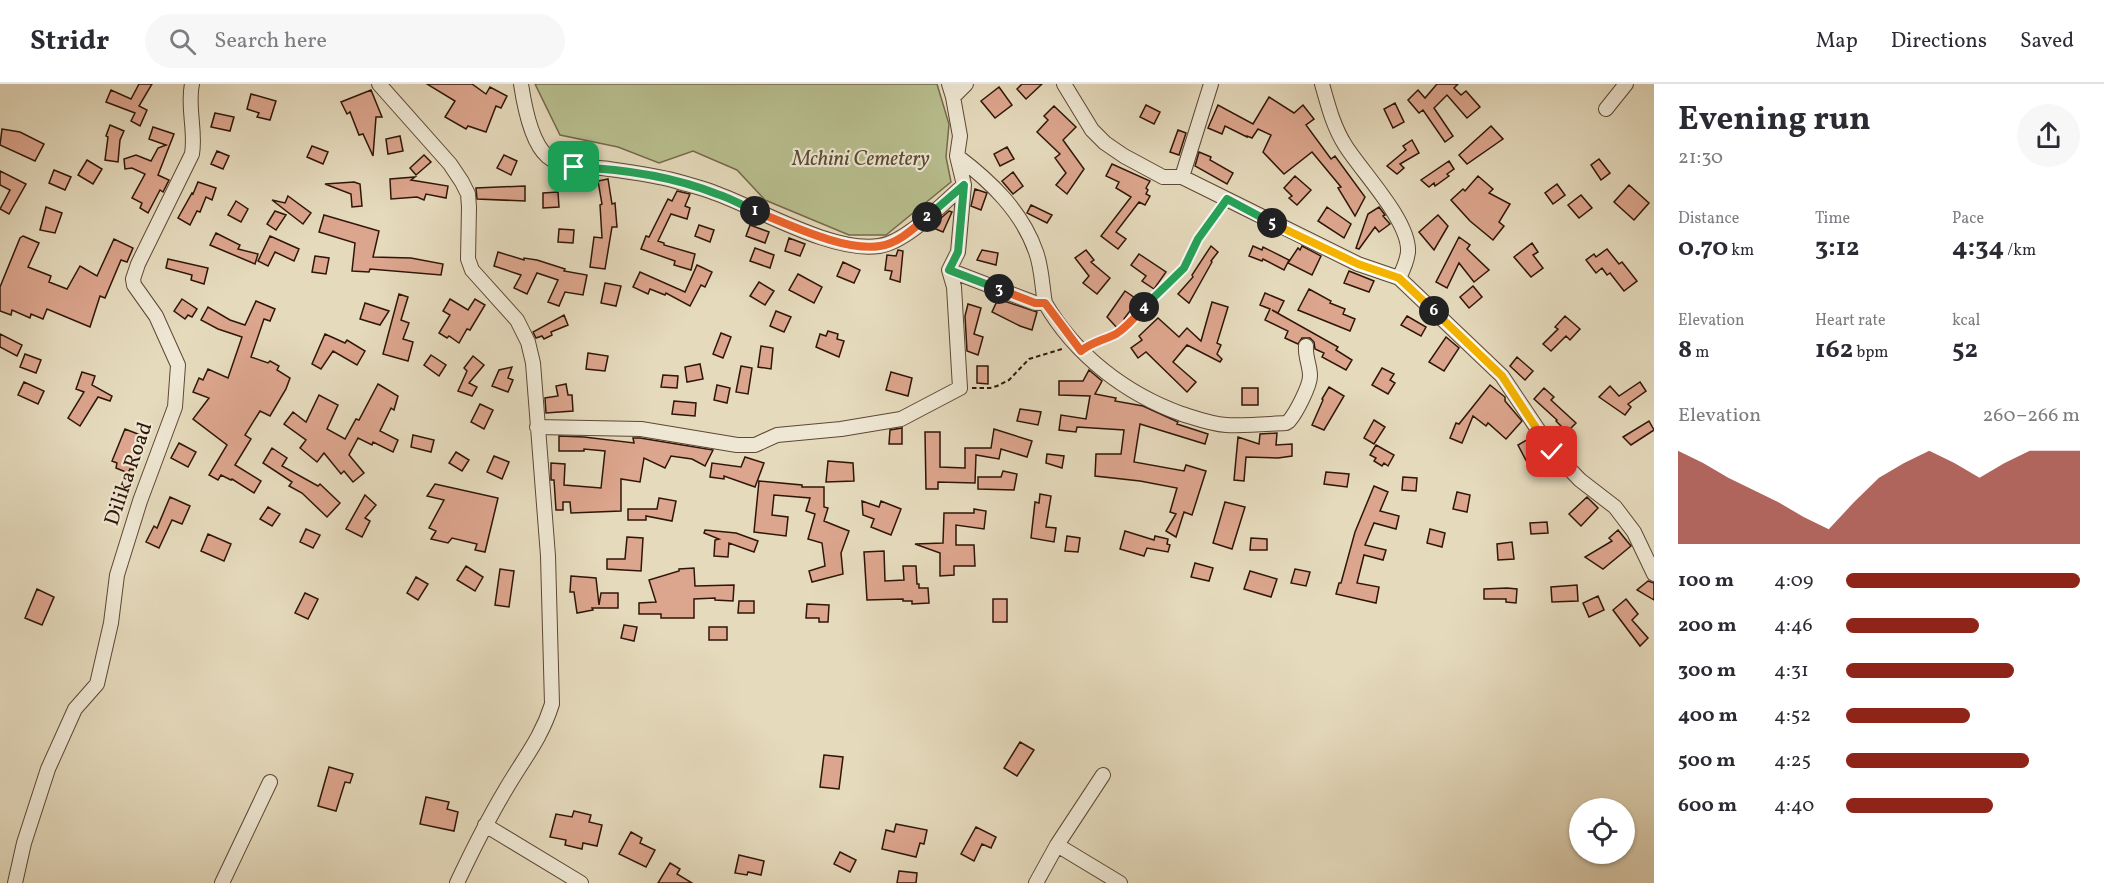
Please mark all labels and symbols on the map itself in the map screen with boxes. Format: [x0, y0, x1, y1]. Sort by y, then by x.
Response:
pin [548, 141, 599, 192]
park label: Mchini Cemetery [791, 145, 930, 174]
pin: 1 [740, 196, 770, 226]
pin: 2 [912, 202, 942, 232]
pin: 5 [1257, 208, 1287, 238]
pin: 3 [984, 274, 1014, 304]
pin: 4 [1129, 292, 1159, 322]
pin: 6 [1419, 296, 1449, 326]
street label: Dilika Road [98, 418, 160, 530]
pin [1526, 426, 1577, 477]

